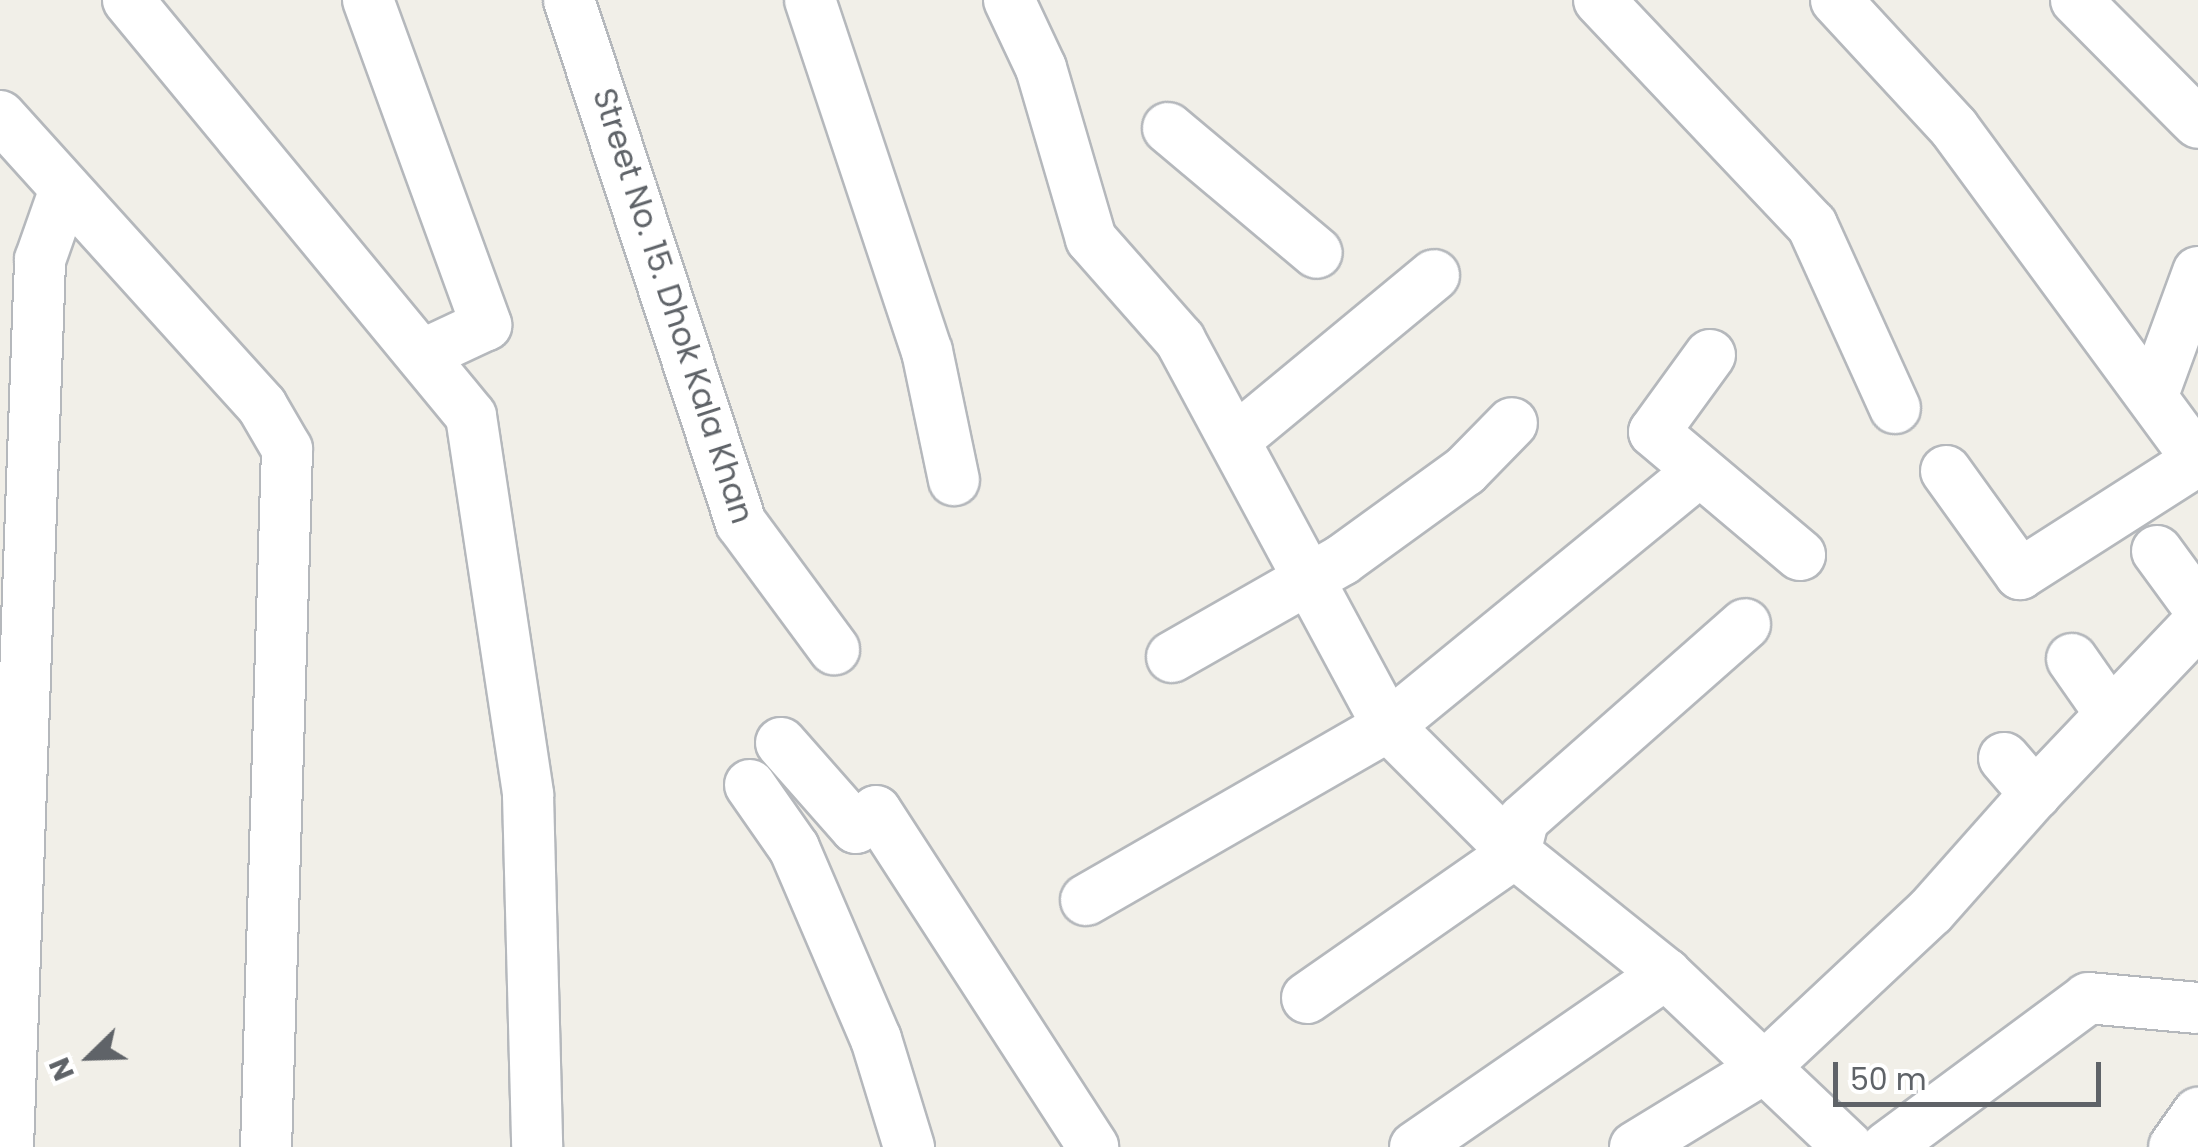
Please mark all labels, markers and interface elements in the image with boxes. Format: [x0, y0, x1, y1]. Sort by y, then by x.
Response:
street label: Street No. 15. Dhok Kala Khan [584, 84, 762, 528]
north arrow [40, 1007, 140, 1107]
scale bar [1838, 1042, 2106, 1104]
text: N [40, 1052, 84, 1086]
text: 50 m [1850, 1058, 1927, 1101]

